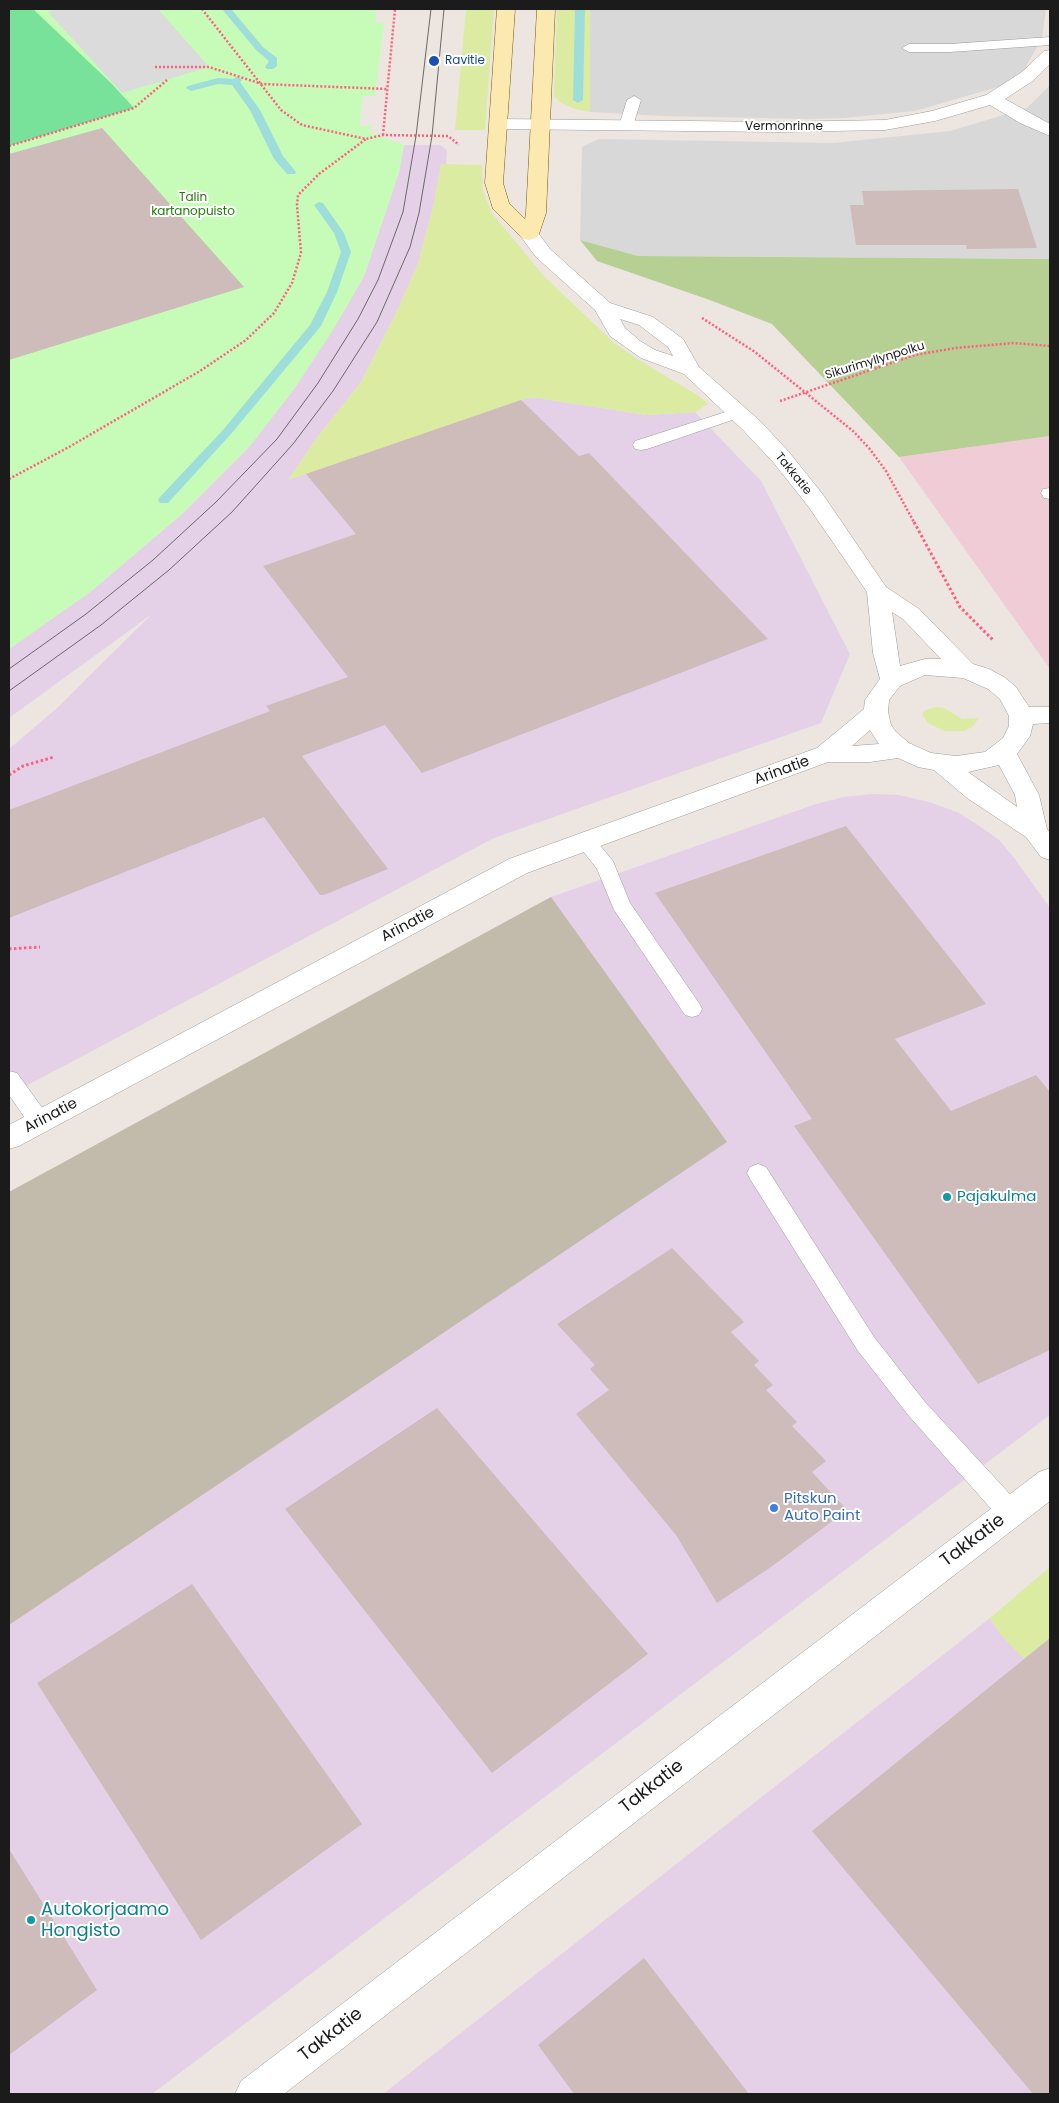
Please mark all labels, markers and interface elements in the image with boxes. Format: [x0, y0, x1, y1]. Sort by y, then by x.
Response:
marker: Ravitie [427, 54, 441, 68]
place label: Ravitie [445, 54, 485, 68]
street label: Vermonrinne [745, 120, 823, 134]
park label: Talin kartanopuisto [151, 191, 235, 219]
street label: Sikurimyllynpolku [823, 339, 927, 383]
street label: Takkatie [772, 450, 814, 498]
street label: Arinatie [752, 753, 812, 789]
street label: Arinatie [378, 904, 438, 946]
street label: Arinatie [21, 1095, 81, 1137]
place label: Pajakulma [957, 1188, 1036, 1206]
marker: Pajakulma [941, 1191, 953, 1203]
place label: Pitskun Auto Paint [784, 1490, 860, 1525]
marker: Pitskun Auto Paint [768, 1502, 780, 1514]
street label: Takkatie [937, 1510, 1009, 1572]
street label: Takkatie [616, 1755, 688, 1819]
place label: Autokorjaamo Hongisto [41, 1899, 169, 1942]
marker: Autokorjaamo Hongisto [25, 1914, 37, 1926]
street label: Takkatie [295, 2003, 367, 2067]

